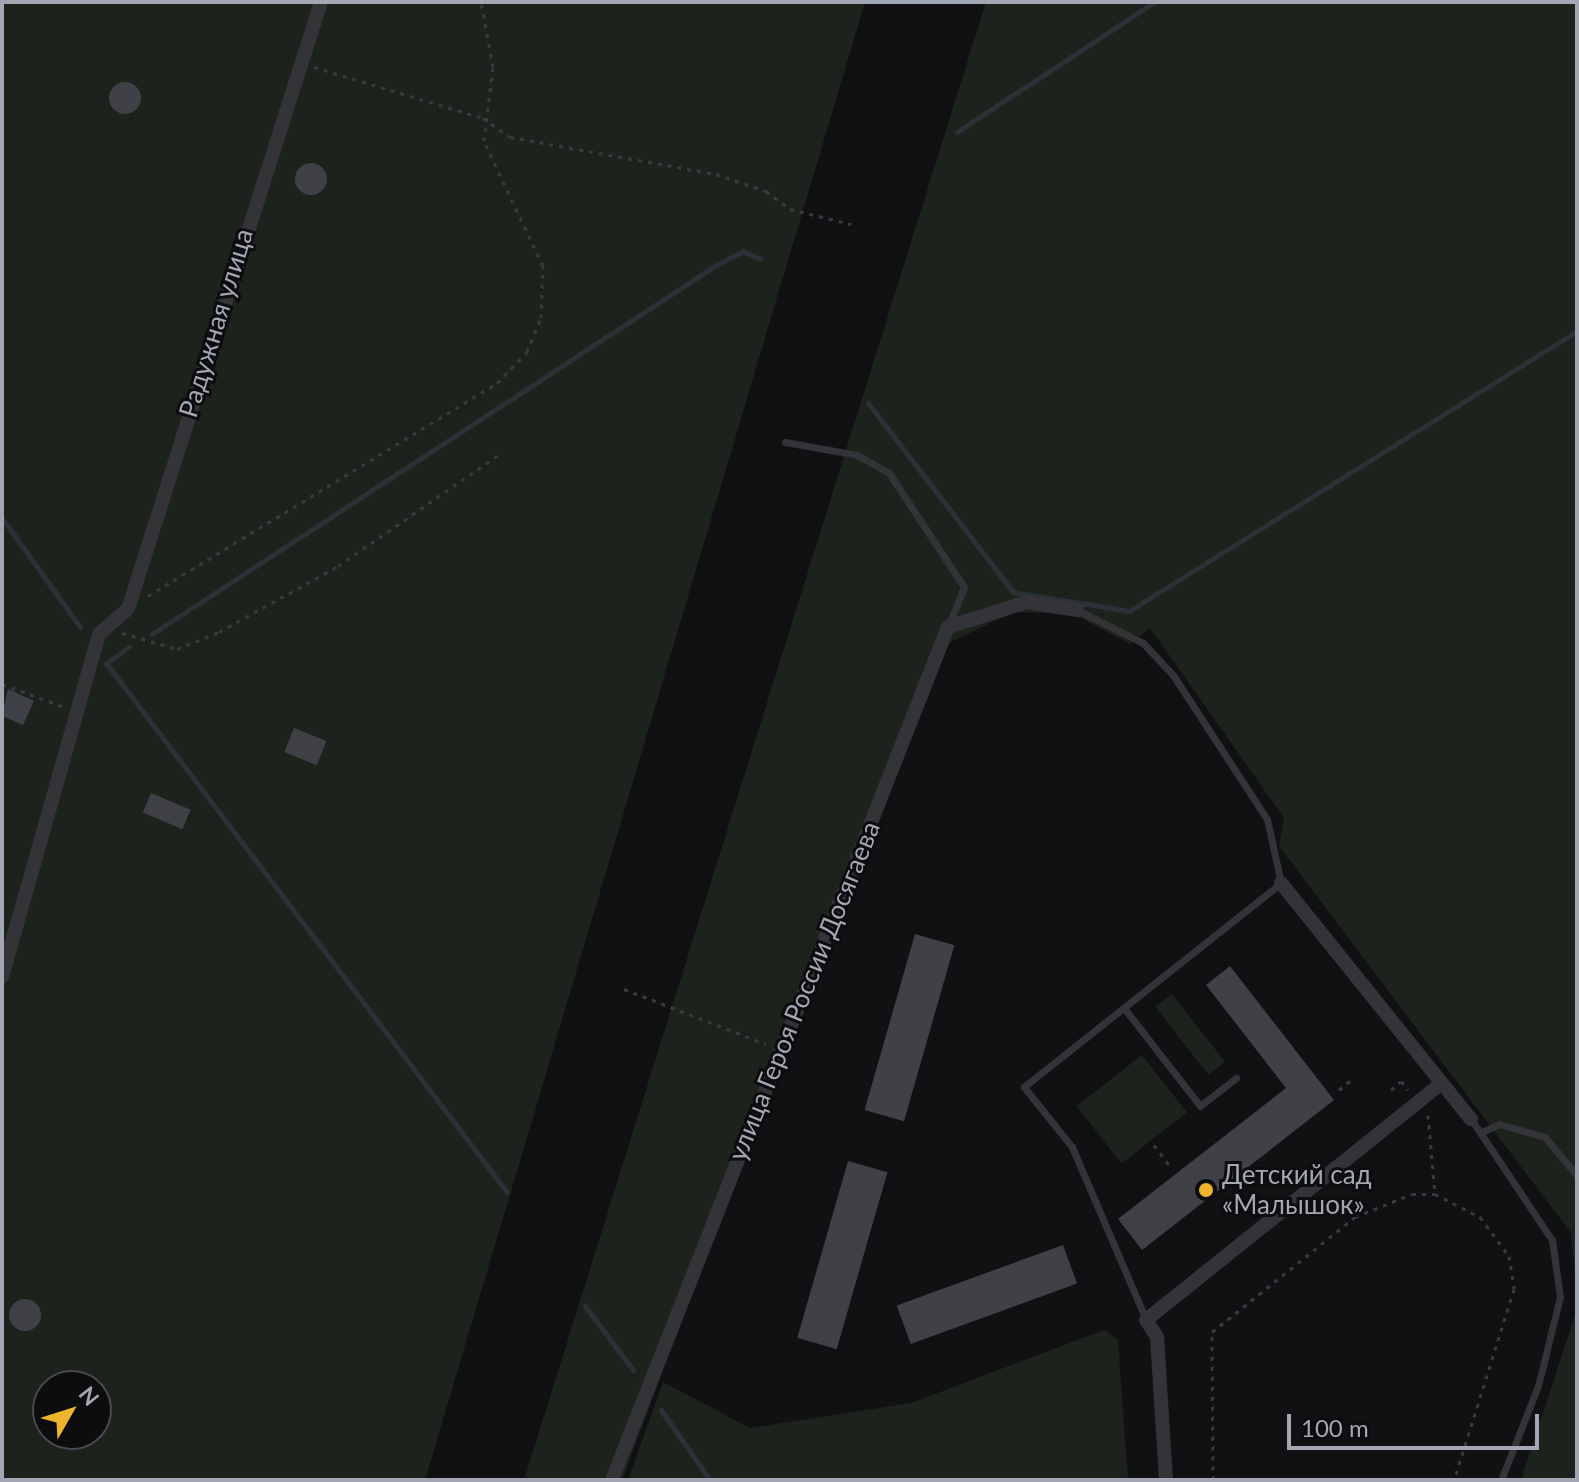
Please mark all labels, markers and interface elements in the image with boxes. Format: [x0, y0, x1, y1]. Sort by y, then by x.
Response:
street label: Радужная улица [172, 225, 260, 421]
street label: улица Героя России Досягаева [722, 817, 886, 1165]
place label: Детский сад «Малышок» [1222, 1159, 1372, 1220]
marker: Детский сад «Малышок» [1197, 1181, 1215, 1199]
north arrow [32, 1370, 112, 1450]
text: N [74, 1381, 105, 1411]
scale bar [1291, 1398, 1543, 1448]
text: 100 m [1301, 1413, 1369, 1442]

